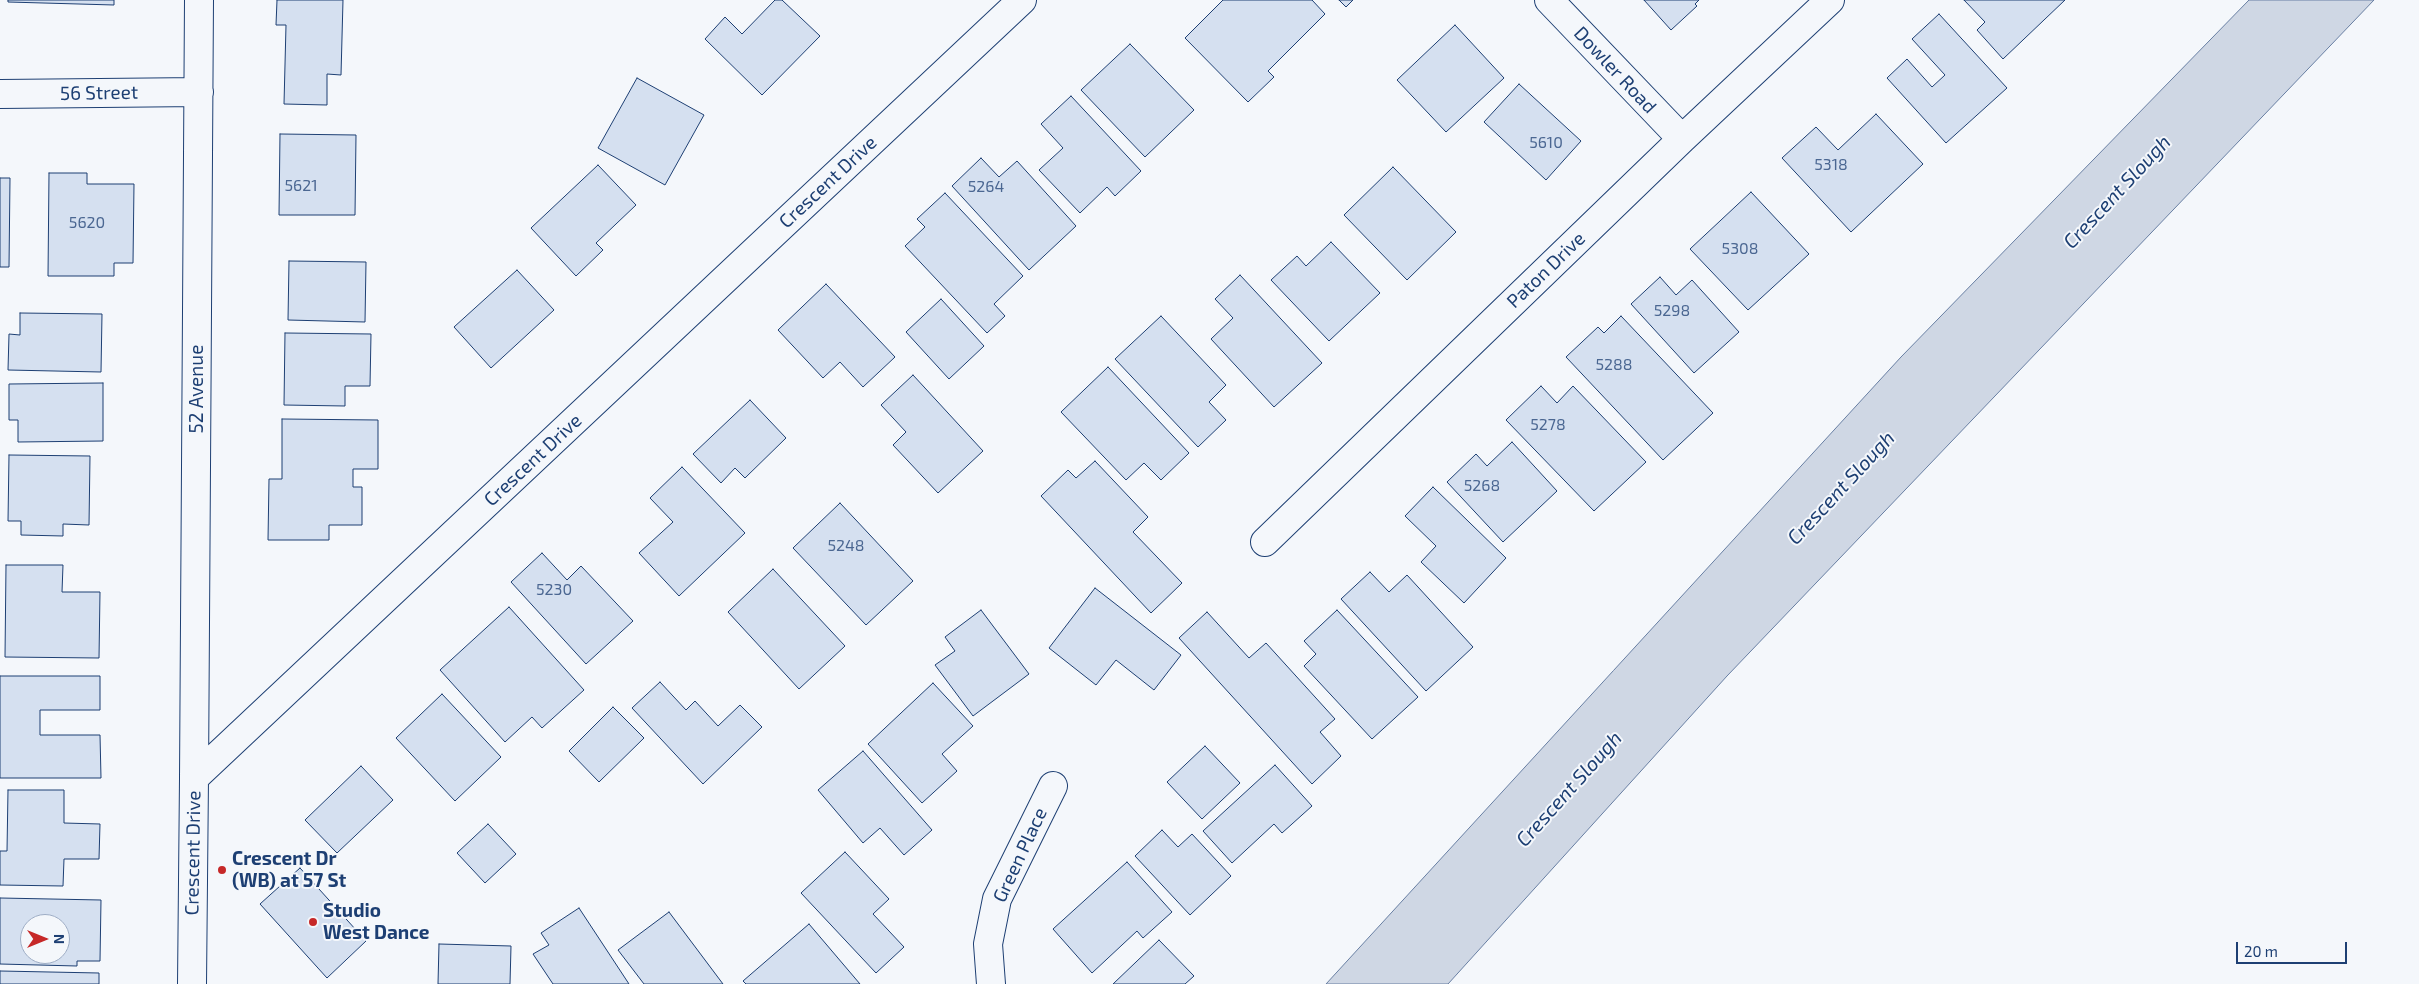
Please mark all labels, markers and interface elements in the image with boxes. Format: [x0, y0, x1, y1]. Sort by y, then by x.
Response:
street label: Dowler Road [1569, 22, 1661, 118]
street label: 56 Street [60, 81, 138, 105]
water label: Crescent Slough [2058, 130, 2176, 254]
street label: Crescent Drive [775, 131, 881, 233]
house number: 5610 [1529, 133, 1563, 153]
house number: 5318 [1814, 155, 1848, 175]
house number: 5621 [284, 176, 318, 196]
house number: 5264 [968, 177, 1004, 197]
house number: 5620 [69, 213, 105, 233]
street label: Paton Drive [1502, 227, 1590, 313]
house number: 5308 [1722, 239, 1758, 259]
house number: 5298 [1654, 301, 1690, 321]
street label: 52 Avenue [186, 345, 208, 433]
house number: 5288 [1596, 355, 1632, 375]
street label: Crescent Drive [480, 409, 586, 511]
house number: 5278 [1530, 415, 1566, 435]
water label: Crescent Slough [1782, 426, 1900, 550]
house number: 5268 [1464, 476, 1500, 496]
house number: 5248 [827, 536, 865, 556]
house number: 5230 [536, 580, 572, 600]
water label: Crescent Slough [1511, 727, 1627, 851]
street label: Crescent Drive [181, 790, 205, 916]
street label: Green Place [988, 804, 1052, 906]
place label: Crescent Dr (WB) at 57 St [232, 848, 346, 892]
marker: Crescent Dr (WB) at 57 St [216, 864, 228, 876]
place label: Studio West Dance [323, 900, 429, 944]
north arrow [20, 914, 70, 964]
marker: Studio West Dance [307, 916, 319, 928]
scale bar [2239, 932, 2350, 964]
text: N [51, 934, 68, 944]
text: 20 m [2244, 942, 2278, 960]

